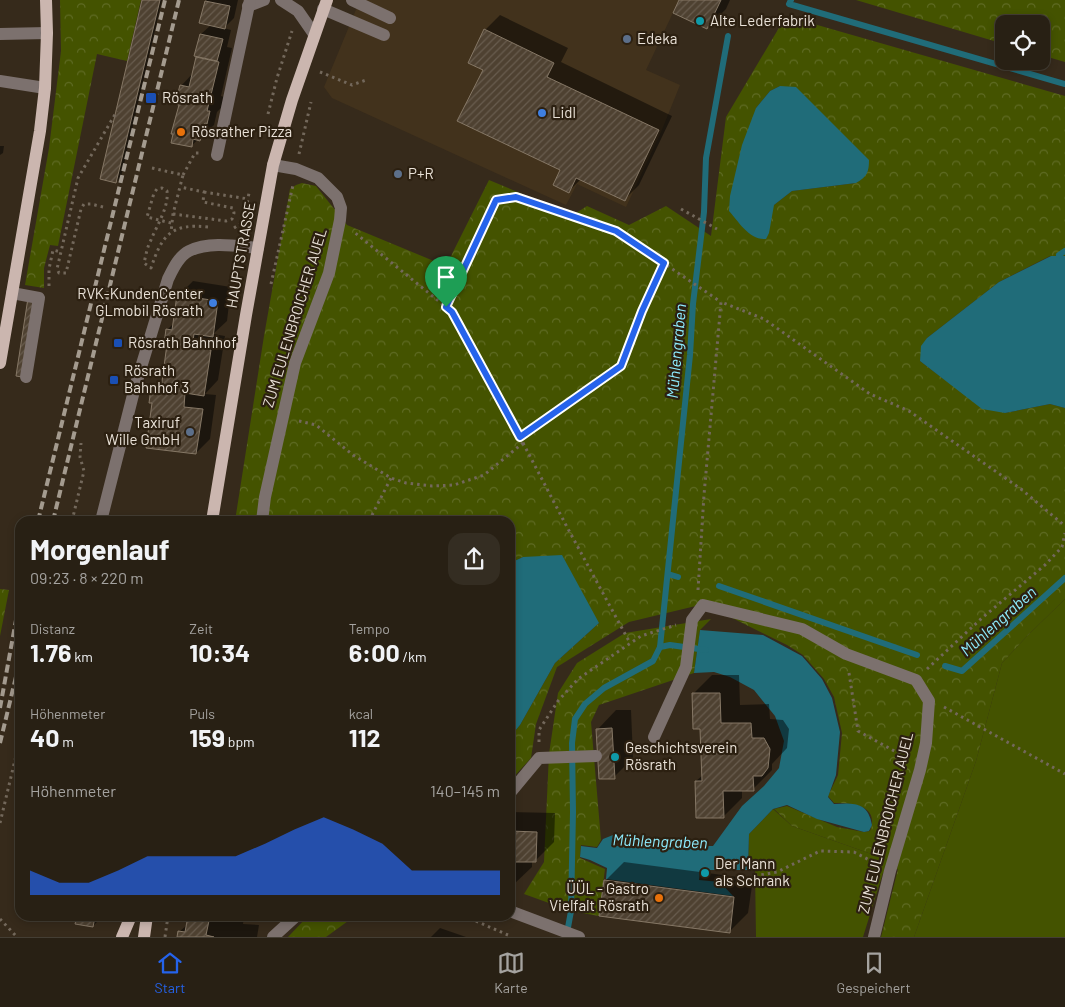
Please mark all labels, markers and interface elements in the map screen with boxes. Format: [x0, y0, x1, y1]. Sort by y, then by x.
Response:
place label: Alte Lederfabrik [710, 11, 815, 29]
marker: Alte Lederfabrik [694, 15, 706, 27]
map controls [995, 15, 1050, 70]
button: locate [995, 15, 1050, 70]
place label: Edeka [637, 29, 677, 47]
marker: Edeka [621, 33, 633, 45]
place label: Rösrath [162, 88, 213, 106]
marker: Rösrath [144, 91, 158, 105]
place label: Lidl [552, 103, 576, 121]
marker: Lidl [536, 107, 548, 119]
place label: Rösrather Pizza [191, 122, 292, 140]
marker: Rösrather Pizza [175, 126, 187, 138]
place label: P+R [408, 164, 434, 182]
marker: P+R [392, 168, 404, 180]
street label: HAUPTSTRASSE [222, 200, 258, 310]
street label: ZUM EULENBROICHER AUEL [258, 226, 330, 409]
pin [425, 256, 467, 307]
icon: arrive [432, 263, 460, 291]
place label: RVK-KundenCenter GLmobil Rösrath [77, 284, 204, 319]
marker: RVK-KundenCenter GLmobil Rösrath [207, 297, 219, 309]
water label: Mühlengraben [662, 303, 689, 399]
place label: Rösrath Bahnhof [128, 333, 237, 351]
marker: Rösrath Bahnhof [112, 337, 124, 349]
place label: Rösrath Bahnhof 3 [124, 361, 189, 396]
marker: Rösrath Bahnhof 3 [108, 374, 120, 386]
place label: Taxiruf Wille GmbH [106, 413, 180, 448]
marker: Taxiruf Wille GmbH [184, 426, 196, 438]
text: Morgenlauf [30, 532, 170, 566]
button: share [448, 533, 500, 585]
text: 09:23 · 8 × 220 m [30, 568, 143, 587]
water label: Mühlengraben [956, 582, 1039, 660]
text: Distanz [30, 620, 75, 637]
text: Zeit [189, 620, 213, 637]
text: Tempo [349, 620, 390, 637]
text: 1.76 [30, 637, 71, 667]
text: 10:34 [189, 637, 250, 667]
text: 6:00 [349, 637, 400, 667]
text: km [71, 648, 93, 665]
text: /km [400, 648, 427, 665]
text: Höhenmeter [30, 705, 105, 722]
text: Puls [189, 705, 215, 722]
text: kcal [349, 705, 373, 722]
text: 40 [30, 722, 59, 752]
text: 159 [189, 722, 225, 752]
text: 112 [349, 722, 381, 752]
street label: ZUM EULENBROICHER AUEL [854, 730, 916, 915]
text: m [59, 733, 74, 750]
text: bpm [225, 733, 255, 750]
place label: Geschichtsverein Rösrath [625, 738, 737, 773]
marker: Geschichtsverein Rösrath [609, 751, 621, 763]
text: Höhenmeter [30, 781, 116, 800]
text: 140–145 m [430, 781, 500, 800]
water label: Mühlengraben [612, 829, 708, 852]
place label: Der Mann als Schrank [715, 854, 790, 889]
marker: Der Mann als Schrank [699, 867, 711, 879]
place label: ÜÜL - Gastro Vielfalt Rösrath [549, 879, 649, 914]
marker: ÜÜL - Gastro Vielfalt Rösrath [653, 892, 665, 904]
tab: Start [154, 949, 185, 996]
tab: Karte [494, 949, 528, 996]
tab: Gespeichert [837, 949, 911, 996]

